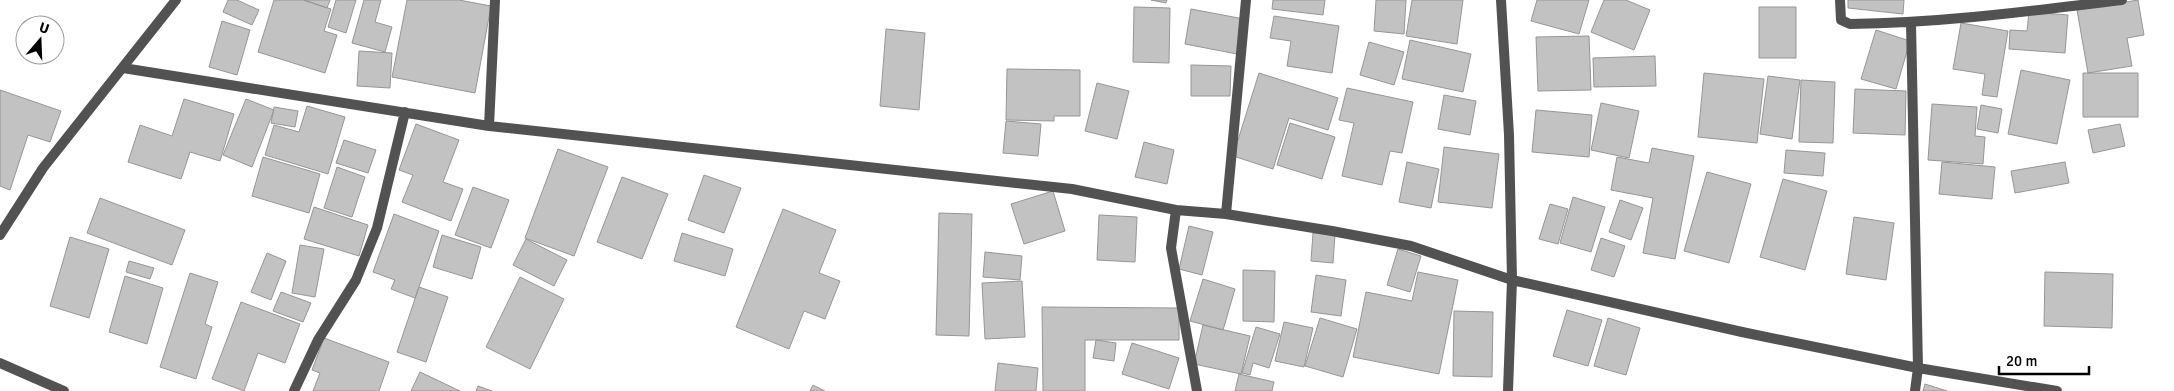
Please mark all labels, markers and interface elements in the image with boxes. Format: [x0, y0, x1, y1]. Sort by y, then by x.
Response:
north arrow [15, 15, 65, 65]
text: U [37, 19, 51, 38]
scale bar [1999, 344, 2089, 376]
text: 20 m [2006, 352, 2037, 370]

